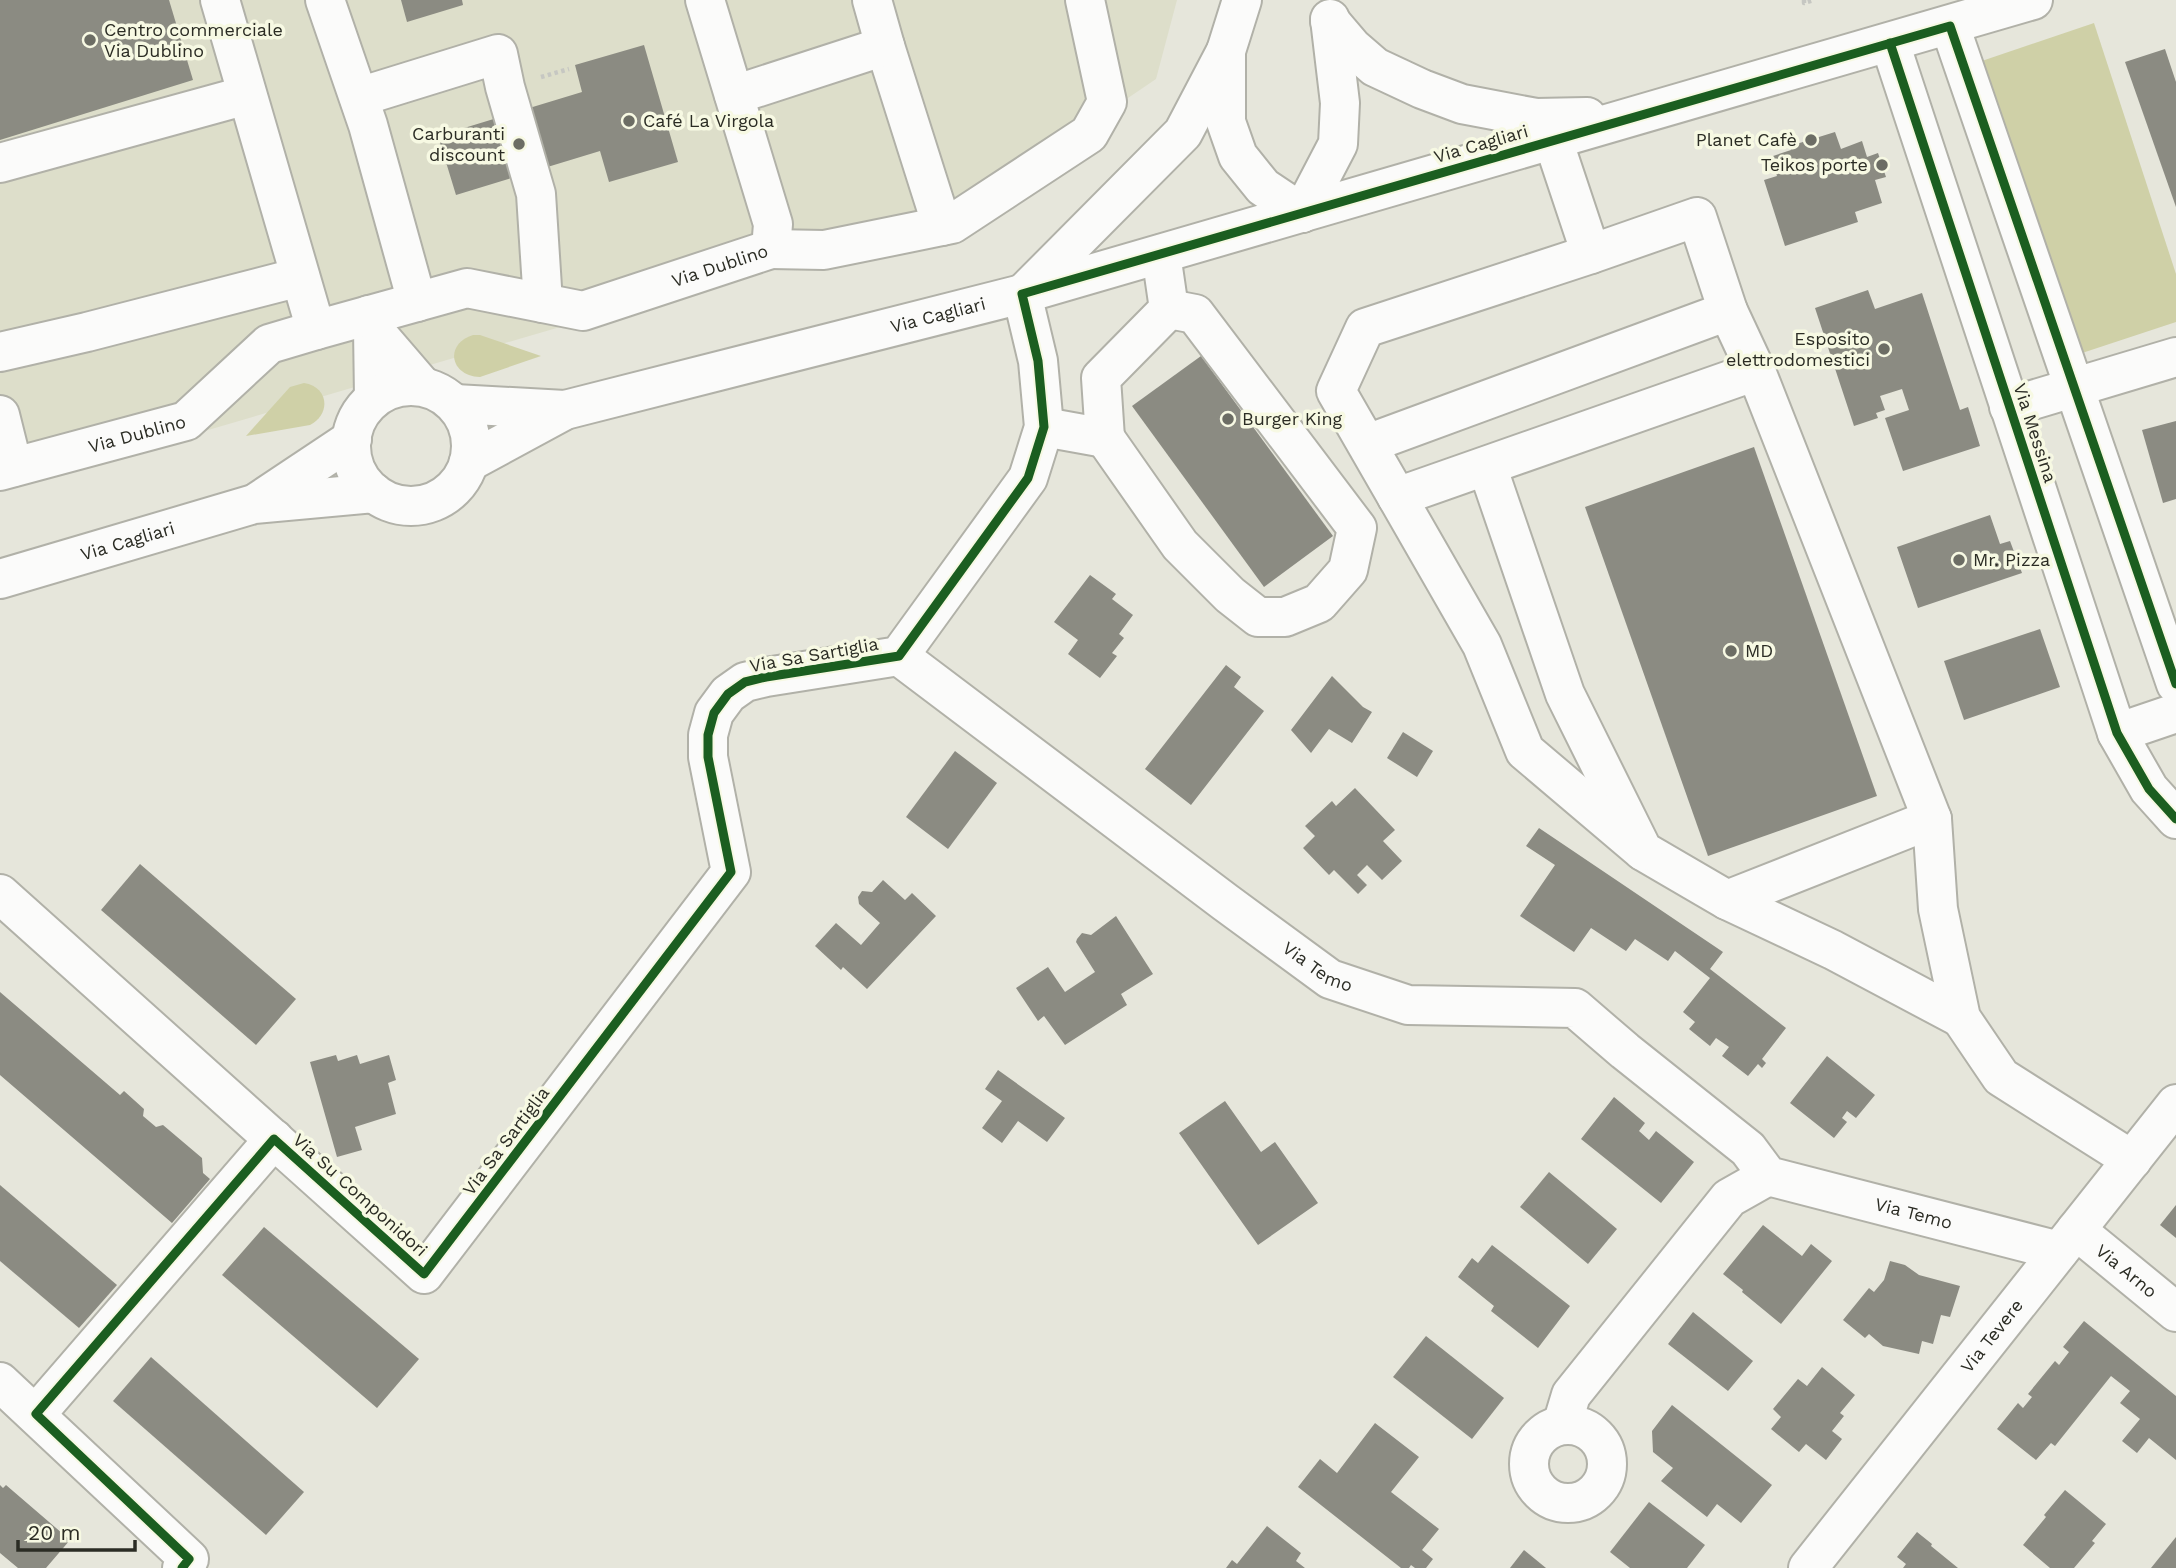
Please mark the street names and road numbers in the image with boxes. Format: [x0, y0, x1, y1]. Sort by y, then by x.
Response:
street label: Via Cagliari [1431, 120, 1530, 167]
street label: Via Dublino [669, 240, 771, 291]
street label: Via Cagliari [888, 293, 988, 337]
street label: Via Messina [2010, 381, 2061, 485]
street label: Via Dublino [86, 411, 188, 457]
street label: Via Cagliari [78, 517, 177, 565]
street label: Via Sa Sartiglia [748, 633, 880, 676]
street label: Via Temo [1279, 937, 1355, 996]
street label: Via Sa Sartiglia [458, 1082, 553, 1199]
street label: Via Su Componidori [289, 1129, 432, 1261]
street label: Via Temo [1873, 1193, 1955, 1233]
street label: Via Arno [2092, 1240, 2161, 1302]
street label: Via Tevere [1956, 1295, 2027, 1377]

